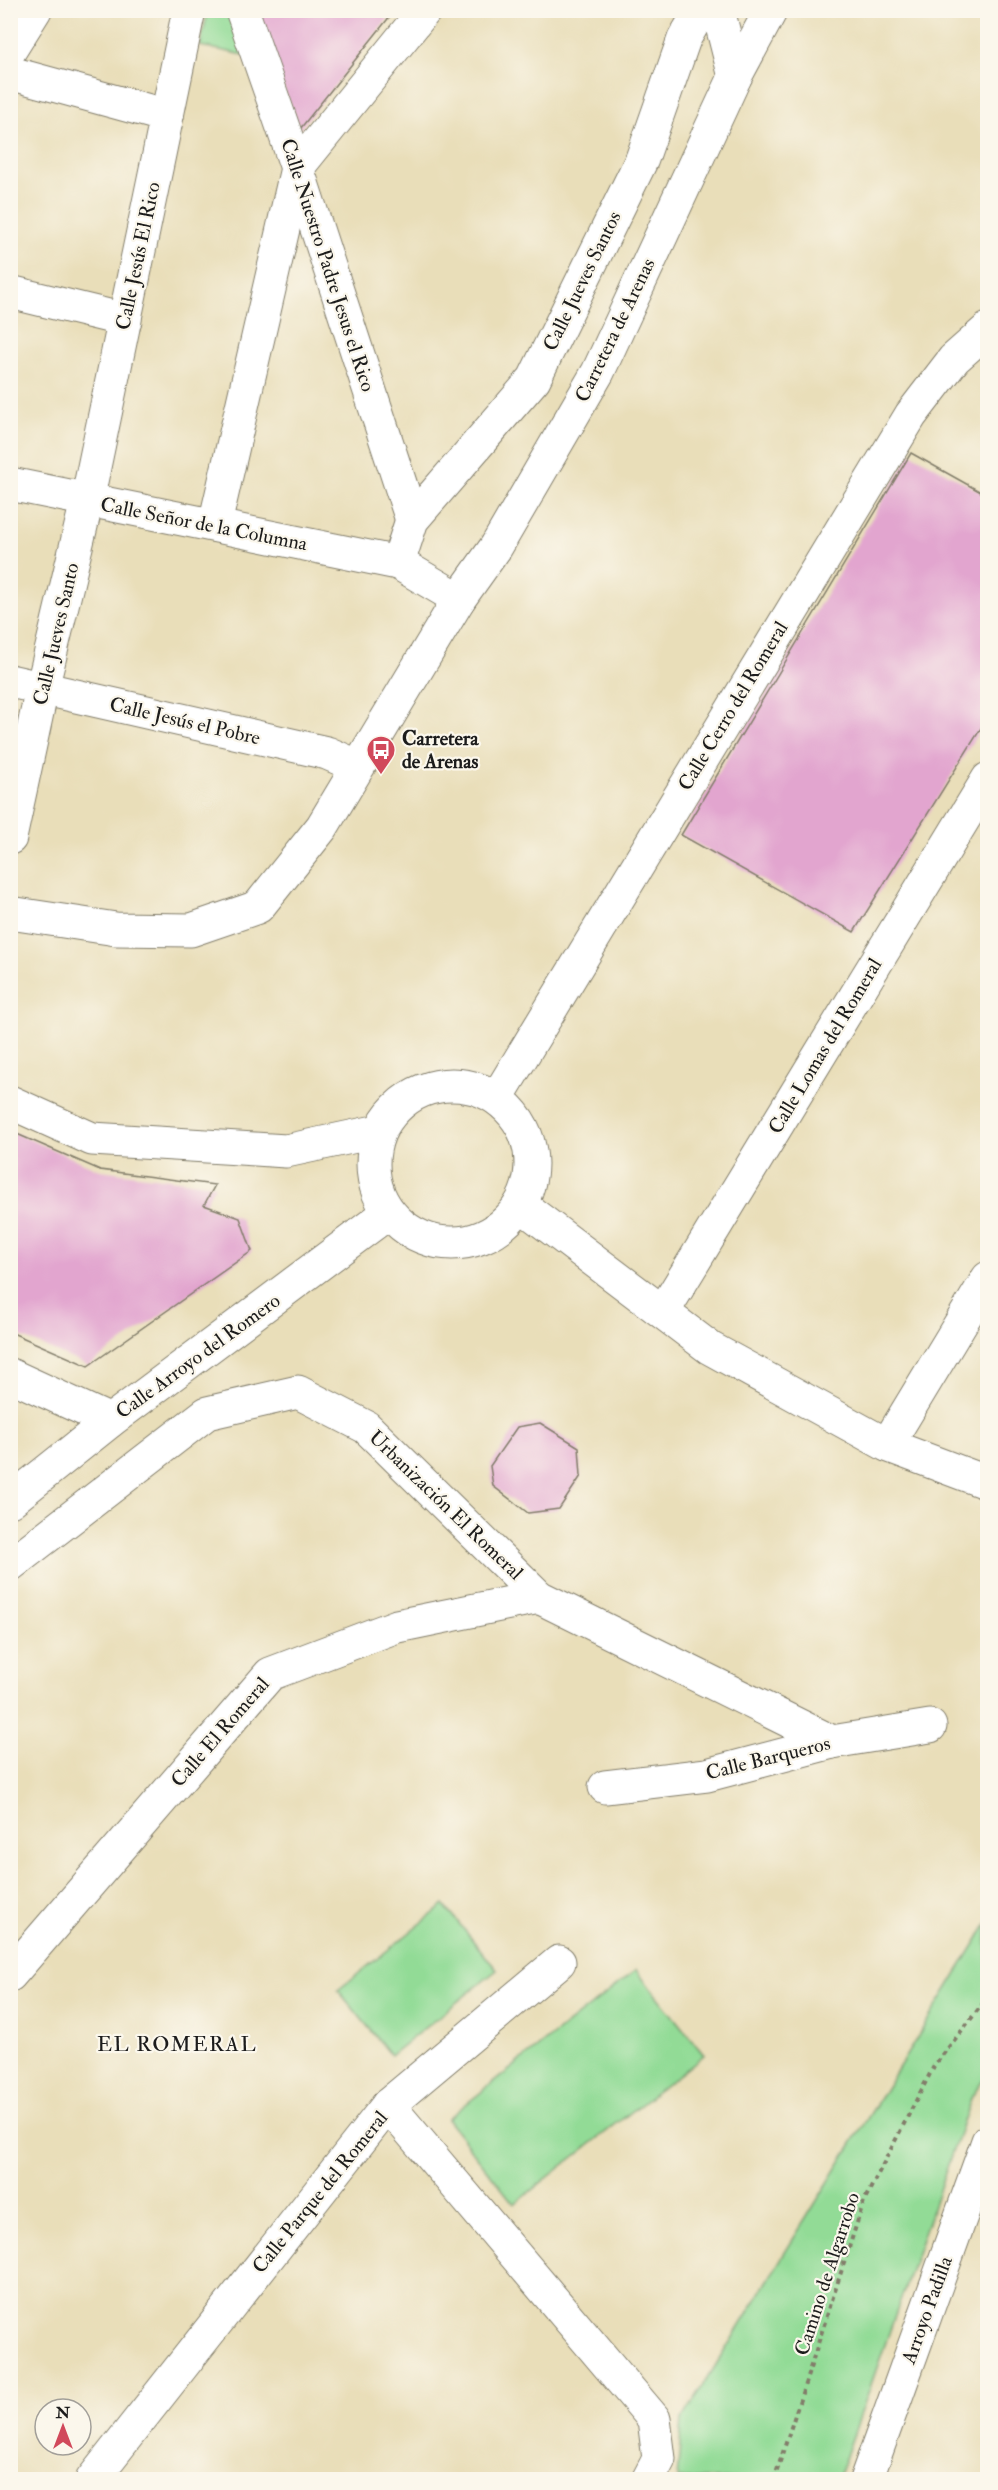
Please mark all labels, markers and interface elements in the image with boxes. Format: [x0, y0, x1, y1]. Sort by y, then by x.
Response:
street label: Calle Nuestro Padre Jesus el Rico [275, 135, 381, 395]
street label: Calle Jesús El Rico [110, 180, 166, 332]
street label: Calle Jueves Santos [537, 207, 627, 355]
street label: Carretera de Arenas [569, 254, 661, 406]
street label: Calle Señor de la Columna [98, 492, 310, 556]
street label: Calle Jueves Santo [27, 560, 85, 708]
street label: Calle Cerro del Romeral [673, 617, 793, 795]
street label: Calle Jesús el Pobre [107, 692, 263, 750]
place label: Carretera de Arenas [402, 726, 479, 774]
bus stop icon: Carretera de Arenas [365, 734, 397, 776]
street label: Calle Lomas del Romeral [763, 954, 887, 1138]
street label: Calle Arroyo del Romero [111, 1288, 285, 1424]
street label: Urbanización El Romeral [364, 1425, 528, 1585]
street label: Calle El Romeral [165, 1672, 275, 1792]
street label: Calle Barqueros [703, 1730, 833, 1786]
district label: EL ROMERAL [97, 2031, 257, 2058]
street label: Calle Parque del Romeral [247, 2106, 393, 2278]
street label: Camino de Algarrobo [789, 2189, 865, 2359]
street label: Arroyo Padilla [896, 2252, 958, 2368]
north arrow [33, 2397, 93, 2457]
text: N [55, 2403, 71, 2423]

